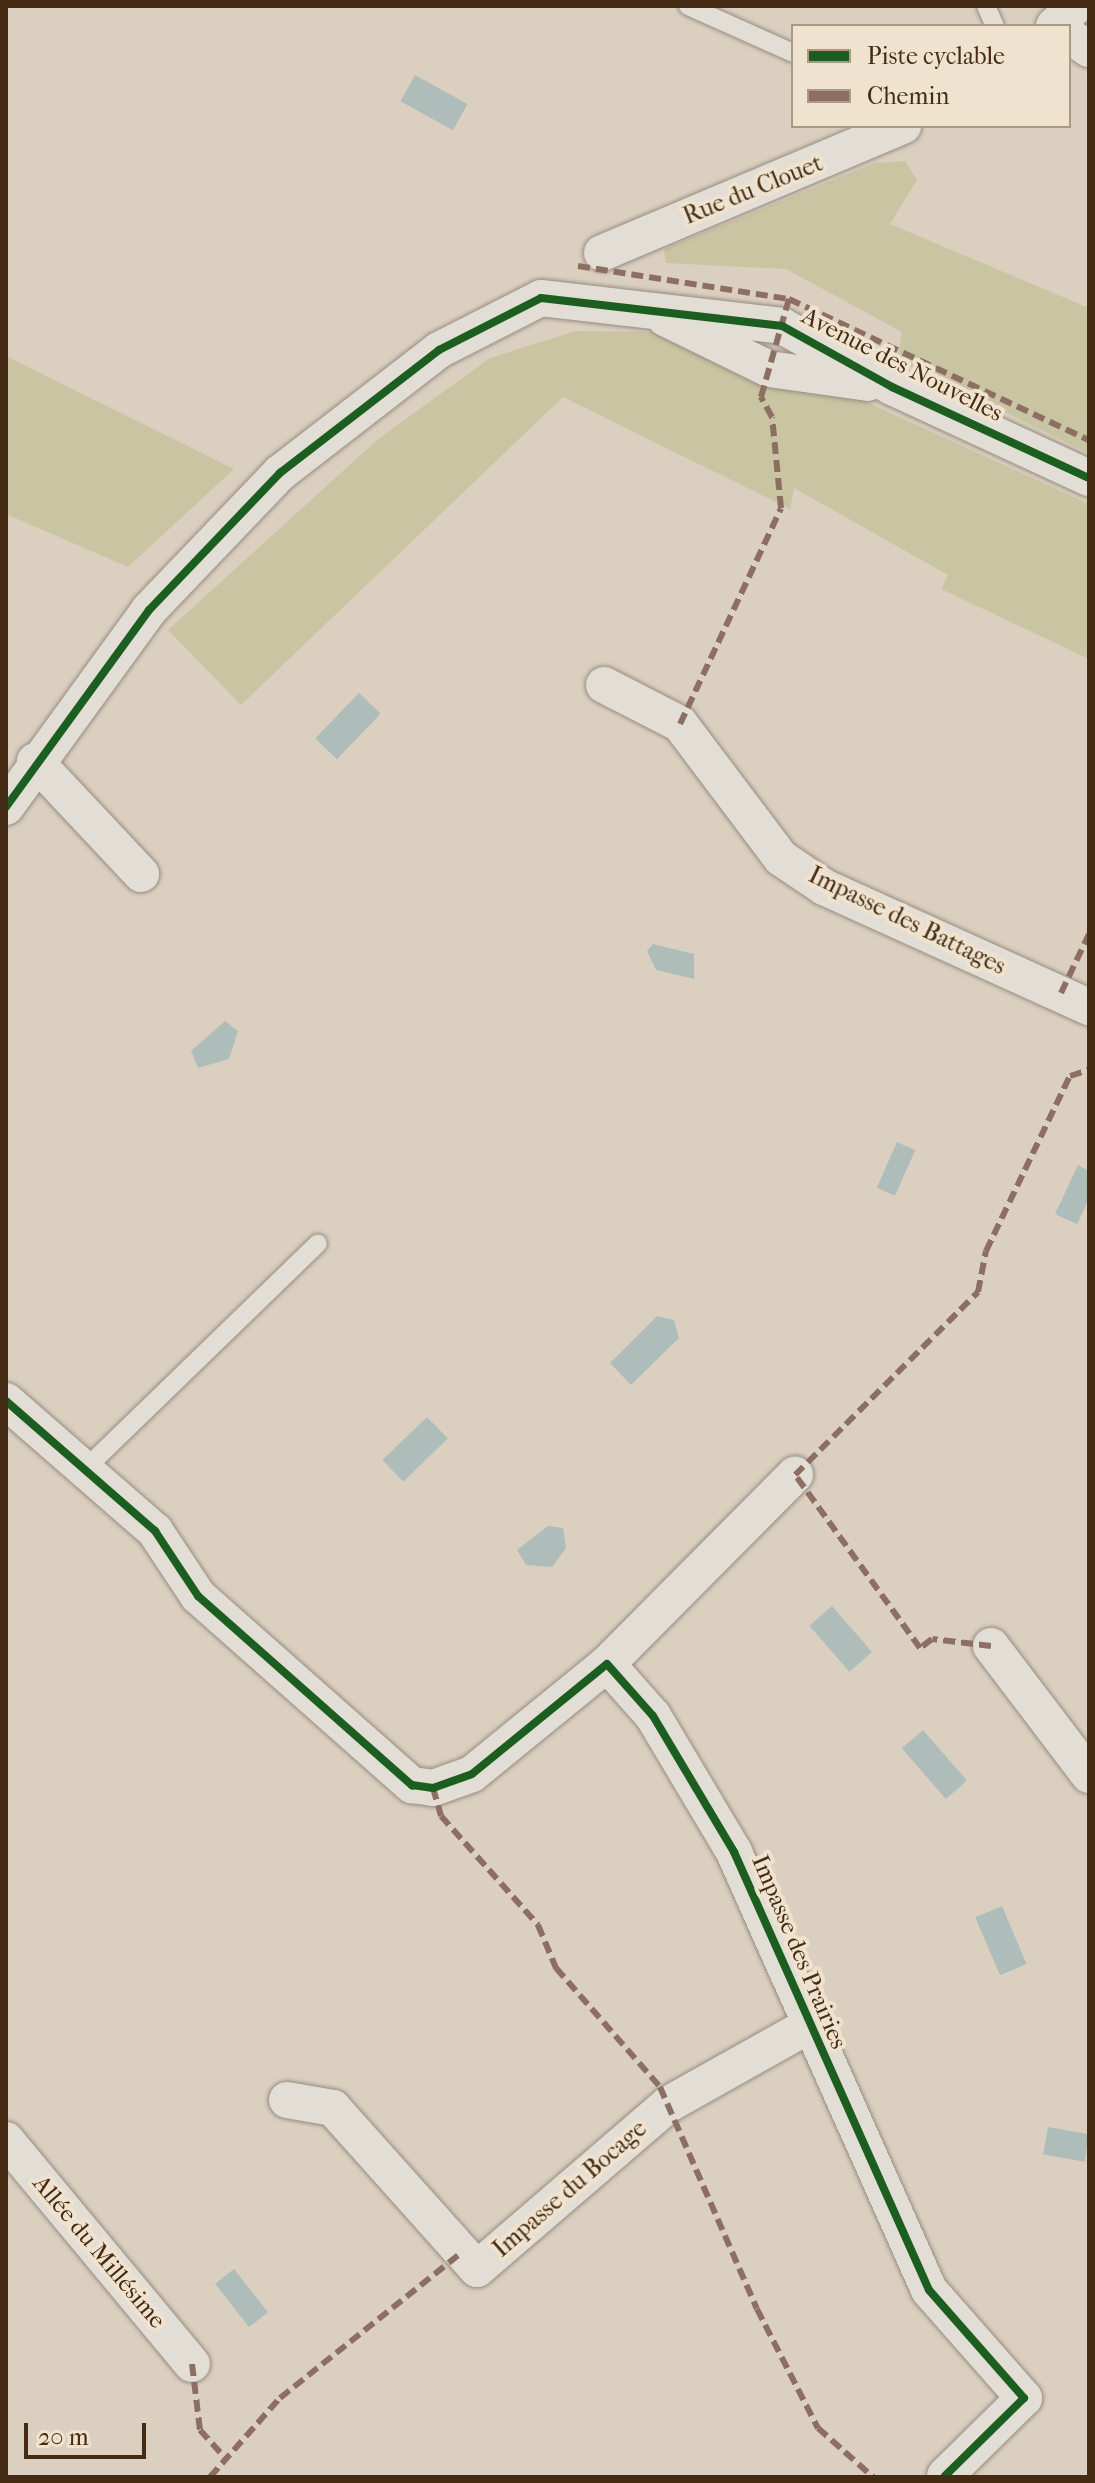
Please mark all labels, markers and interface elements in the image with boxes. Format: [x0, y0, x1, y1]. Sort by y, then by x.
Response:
legend [791, 24, 1071, 128]
text: Piste cyclable [867, 42, 1005, 70]
text: Chemin [867, 82, 949, 110]
street label: Rue du Clouet [679, 149, 827, 231]
street label: Avenue des Nouvelles [797, 302, 1007, 428]
street label: Impasse des Battages [804, 861, 1010, 981]
street label: Impasse des Prairies [745, 1851, 853, 2053]
street label: Impasse du Bocage [487, 2114, 653, 2264]
street label: Allée du Millésime [27, 2170, 171, 2334]
scale bar [28, 2407, 150, 2457]
text: 20 m [38, 2423, 89, 2451]

